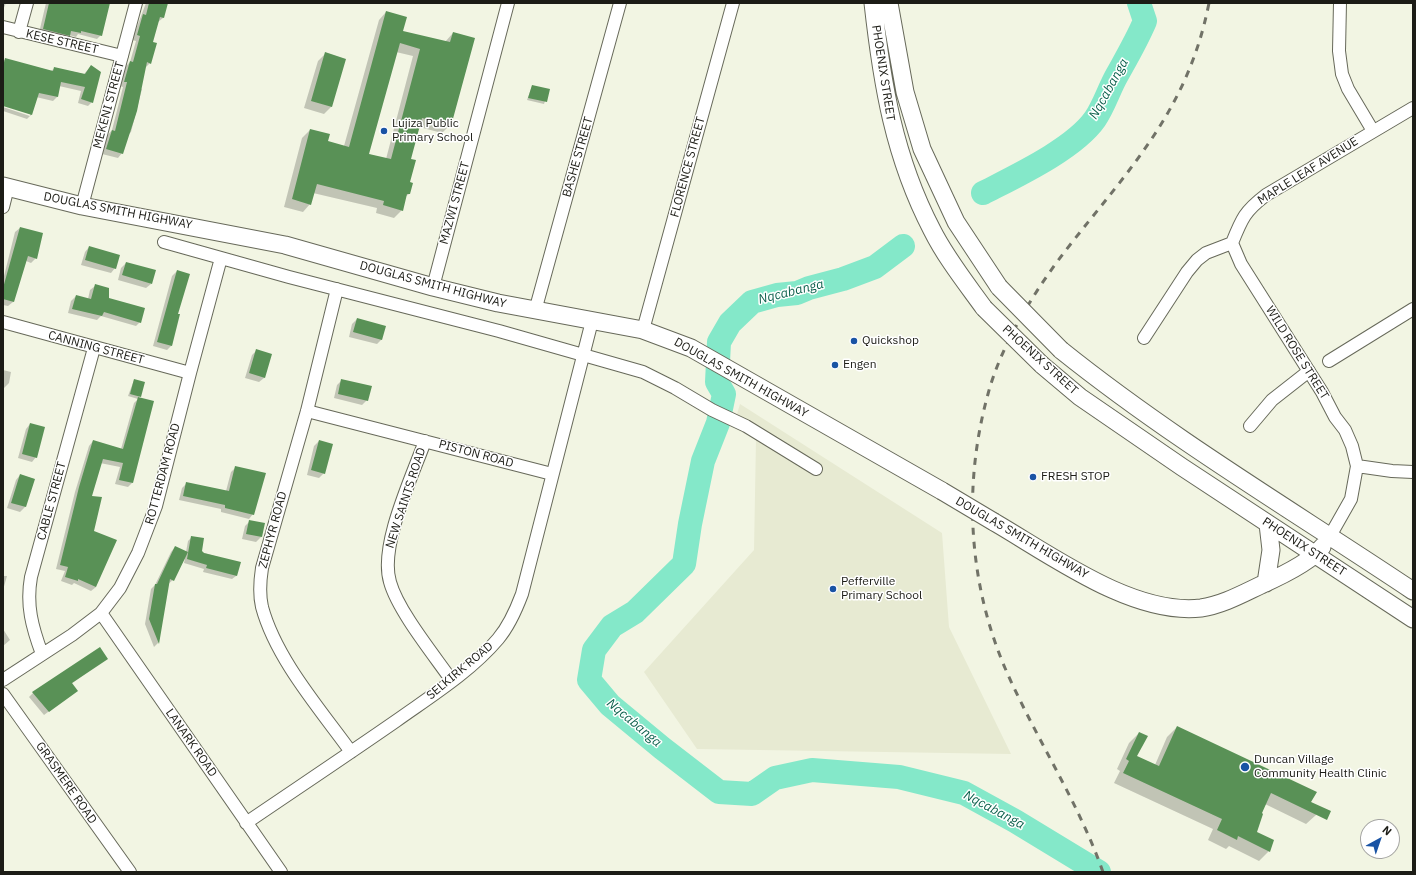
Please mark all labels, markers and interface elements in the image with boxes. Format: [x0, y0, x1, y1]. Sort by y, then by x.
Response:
street label: PHOENIX STREET [868, 24, 898, 122]
street label: KESE STREET [25, 27, 99, 57]
water label: Nqcabanga [1086, 56, 1132, 122]
street label: MEKENI STREET [90, 60, 128, 150]
street label: BASHE STREET [560, 115, 596, 199]
street label: FLORENCE STREET [668, 115, 708, 219]
place label: Lujiza Public Primary School [392, 117, 473, 145]
marker: Lujiza Public Primary School [379, 126, 389, 136]
street label: MAPLE LEAF AVENUE [1255, 134, 1361, 208]
street label: MAZWI STREET [437, 160, 473, 246]
street label: DOUGLAS SMITH HIGHWAY [42, 190, 194, 232]
street label: DOUGLAS SMITH HIGHWAY [358, 258, 508, 312]
water label: Nqcabanga [757, 276, 825, 308]
street label: WILD ROSE STREET [1262, 304, 1332, 402]
street label: PHOENIX STREET [999, 322, 1081, 398]
street label: CANNING STREET [46, 328, 146, 368]
place label: Quickshop [862, 334, 919, 348]
street label: DOUGLAS SMITH HIGHWAY [671, 335, 811, 421]
marker: Quickshop [849, 336, 859, 346]
place label: Engen [843, 358, 876, 372]
marker: Engen [830, 360, 840, 370]
street label: ROTTERDAM ROAD [143, 422, 183, 526]
street label: PISTON ROAD [437, 437, 515, 471]
street label: NEW SAINTS ROAD [383, 446, 429, 550]
street label: CABLE STREET [35, 460, 69, 542]
place label: FRESH STOP [1041, 470, 1110, 484]
marker: FRESH STOP [1028, 472, 1038, 482]
street label: ZEPHYR ROAD [256, 490, 290, 570]
street label: DOUGLAS SMITH HIGHWAY [953, 494, 1091, 582]
street label: PHOENIX STREET [1259, 515, 1349, 579]
place label: Pefferville Primary School [841, 575, 922, 603]
marker: Pefferville Primary School [828, 584, 838, 594]
street label: SELKIRK ROAD [424, 639, 496, 703]
water label: Nqcabanga [603, 696, 665, 750]
street label: LANARK ROAD [162, 706, 220, 780]
street label: GRASMERE ROAD [32, 739, 100, 827]
place label: Duncan Village Community Health Clinic [1254, 753, 1387, 781]
marker: Duncan Village Community Health Clinic [1239, 761, 1251, 773]
water label: Nqcabanga [961, 787, 1027, 833]
north arrow [1360, 819, 1400, 859]
text: N [1380, 823, 1395, 838]

